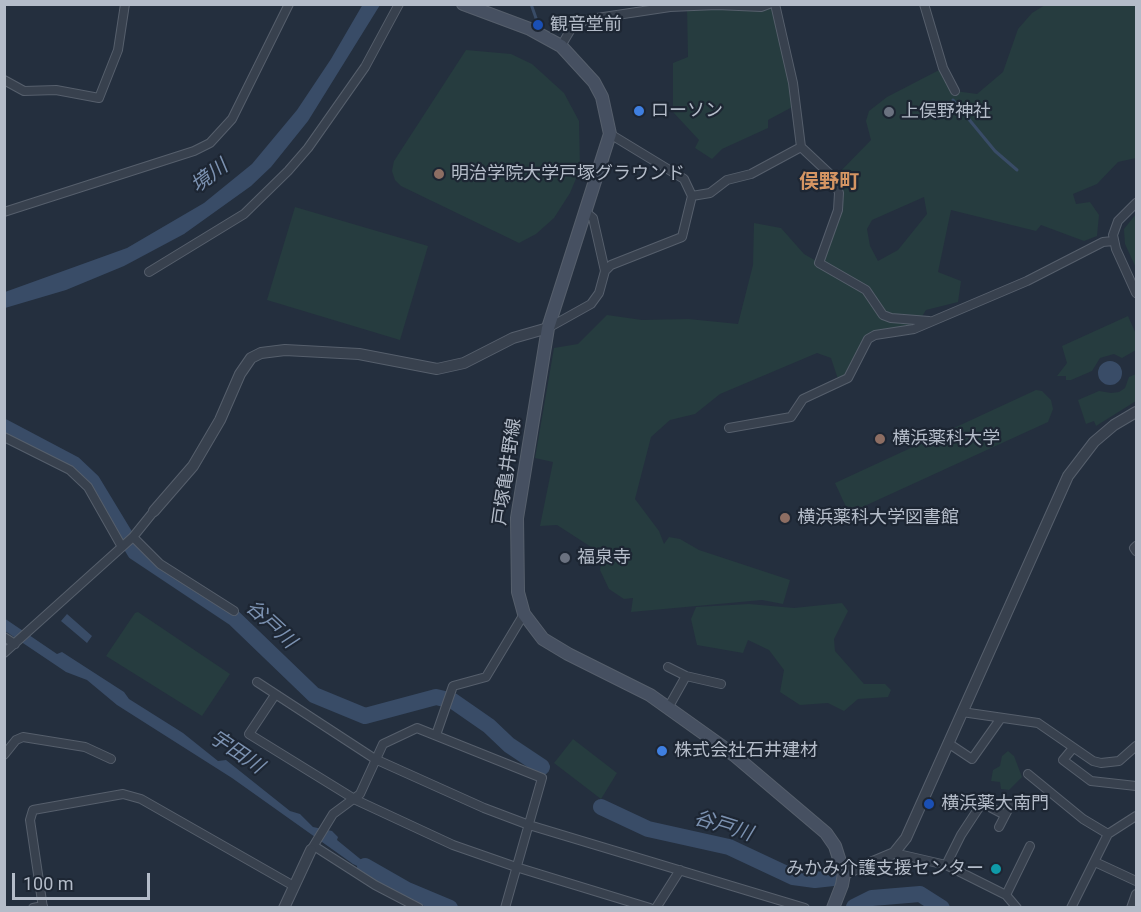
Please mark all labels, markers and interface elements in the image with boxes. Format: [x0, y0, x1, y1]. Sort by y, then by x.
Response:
place label: 観音堂前 [550, 14, 622, 36]
marker: 観音堂前 [531, 18, 545, 32]
place label: ローソン [651, 100, 723, 122]
place label: 上俣野神社 [901, 101, 991, 123]
marker: ローソン [632, 104, 646, 118]
marker: 上俣野神社 [882, 105, 896, 119]
water label: 境川 [187, 155, 233, 199]
place label: 明治学院大学戸塚グラウンド [451, 163, 685, 185]
marker: 明治学院大学戸塚グラウンド [432, 167, 446, 181]
district label: 俣野町 [799, 171, 859, 195]
street label: 戸塚亀井野線 [490, 417, 526, 527]
place label: 横浜薬科大学 [892, 428, 1000, 450]
marker: 横浜薬科大学 [873, 432, 887, 446]
place label: 横浜薬科大学図書館 [797, 507, 959, 529]
marker: 横浜薬科大学図書館 [778, 511, 792, 525]
place label: 福泉寺 [577, 547, 631, 569]
marker: 福泉寺 [558, 551, 572, 565]
water label: 谷戸川 [240, 596, 300, 654]
water label: 宇田川 [204, 726, 268, 780]
place label: 株式会社石井建材 [674, 740, 818, 762]
marker: 株式会社石井建材 [655, 744, 669, 758]
place label: 横浜薬大南門 [941, 793, 1049, 815]
marker: 横浜薬大南門 [922, 797, 936, 811]
water label: 谷戸川 [691, 807, 755, 847]
place label: みかみ介護支援センター [786, 858, 984, 880]
scale bar [15, 861, 153, 899]
marker: みかみ介護支援センター [989, 862, 1003, 876]
text: 100 m [23, 873, 74, 894]

